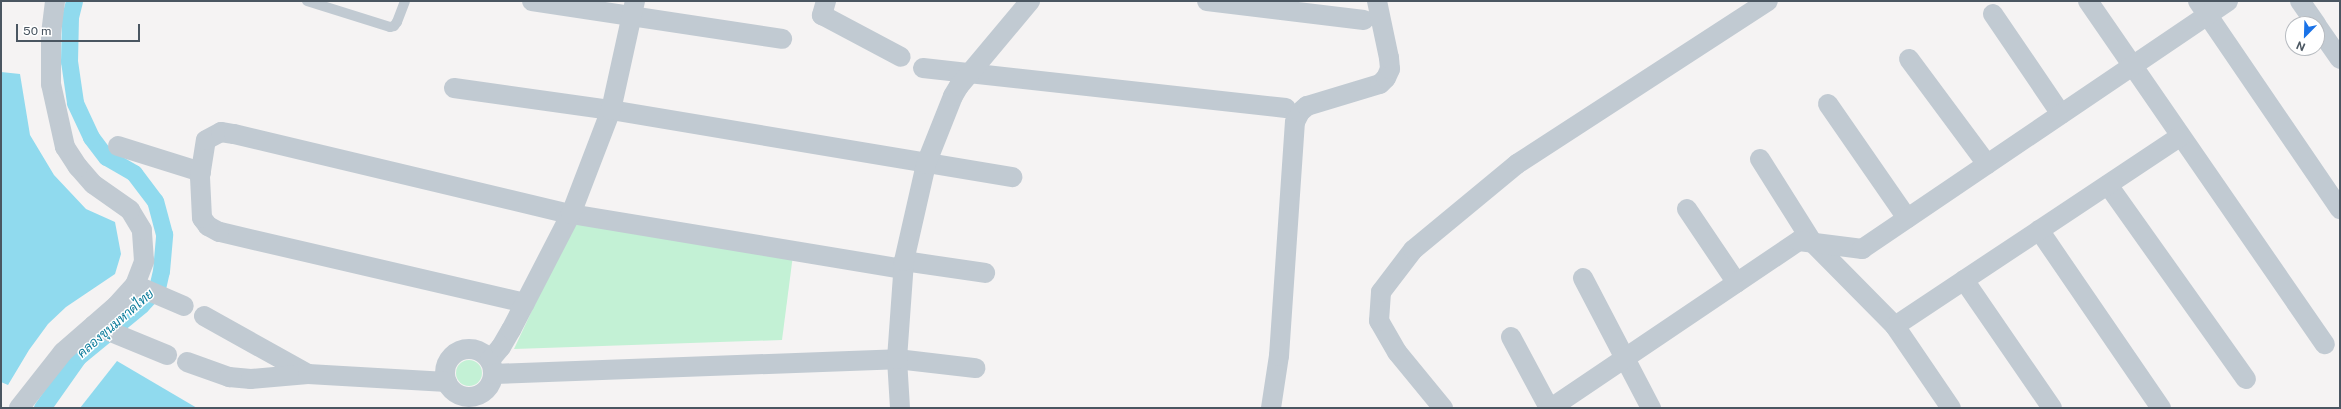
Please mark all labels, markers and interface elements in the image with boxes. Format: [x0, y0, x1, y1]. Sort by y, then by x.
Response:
scale bar [18, 16, 142, 42]
north arrow [2285, 16, 2325, 56]
text: 50 m [23, 24, 51, 38]
text: N [2294, 39, 2307, 53]
water label: คลองขุนมหาดไทย [75, 287, 157, 361]

